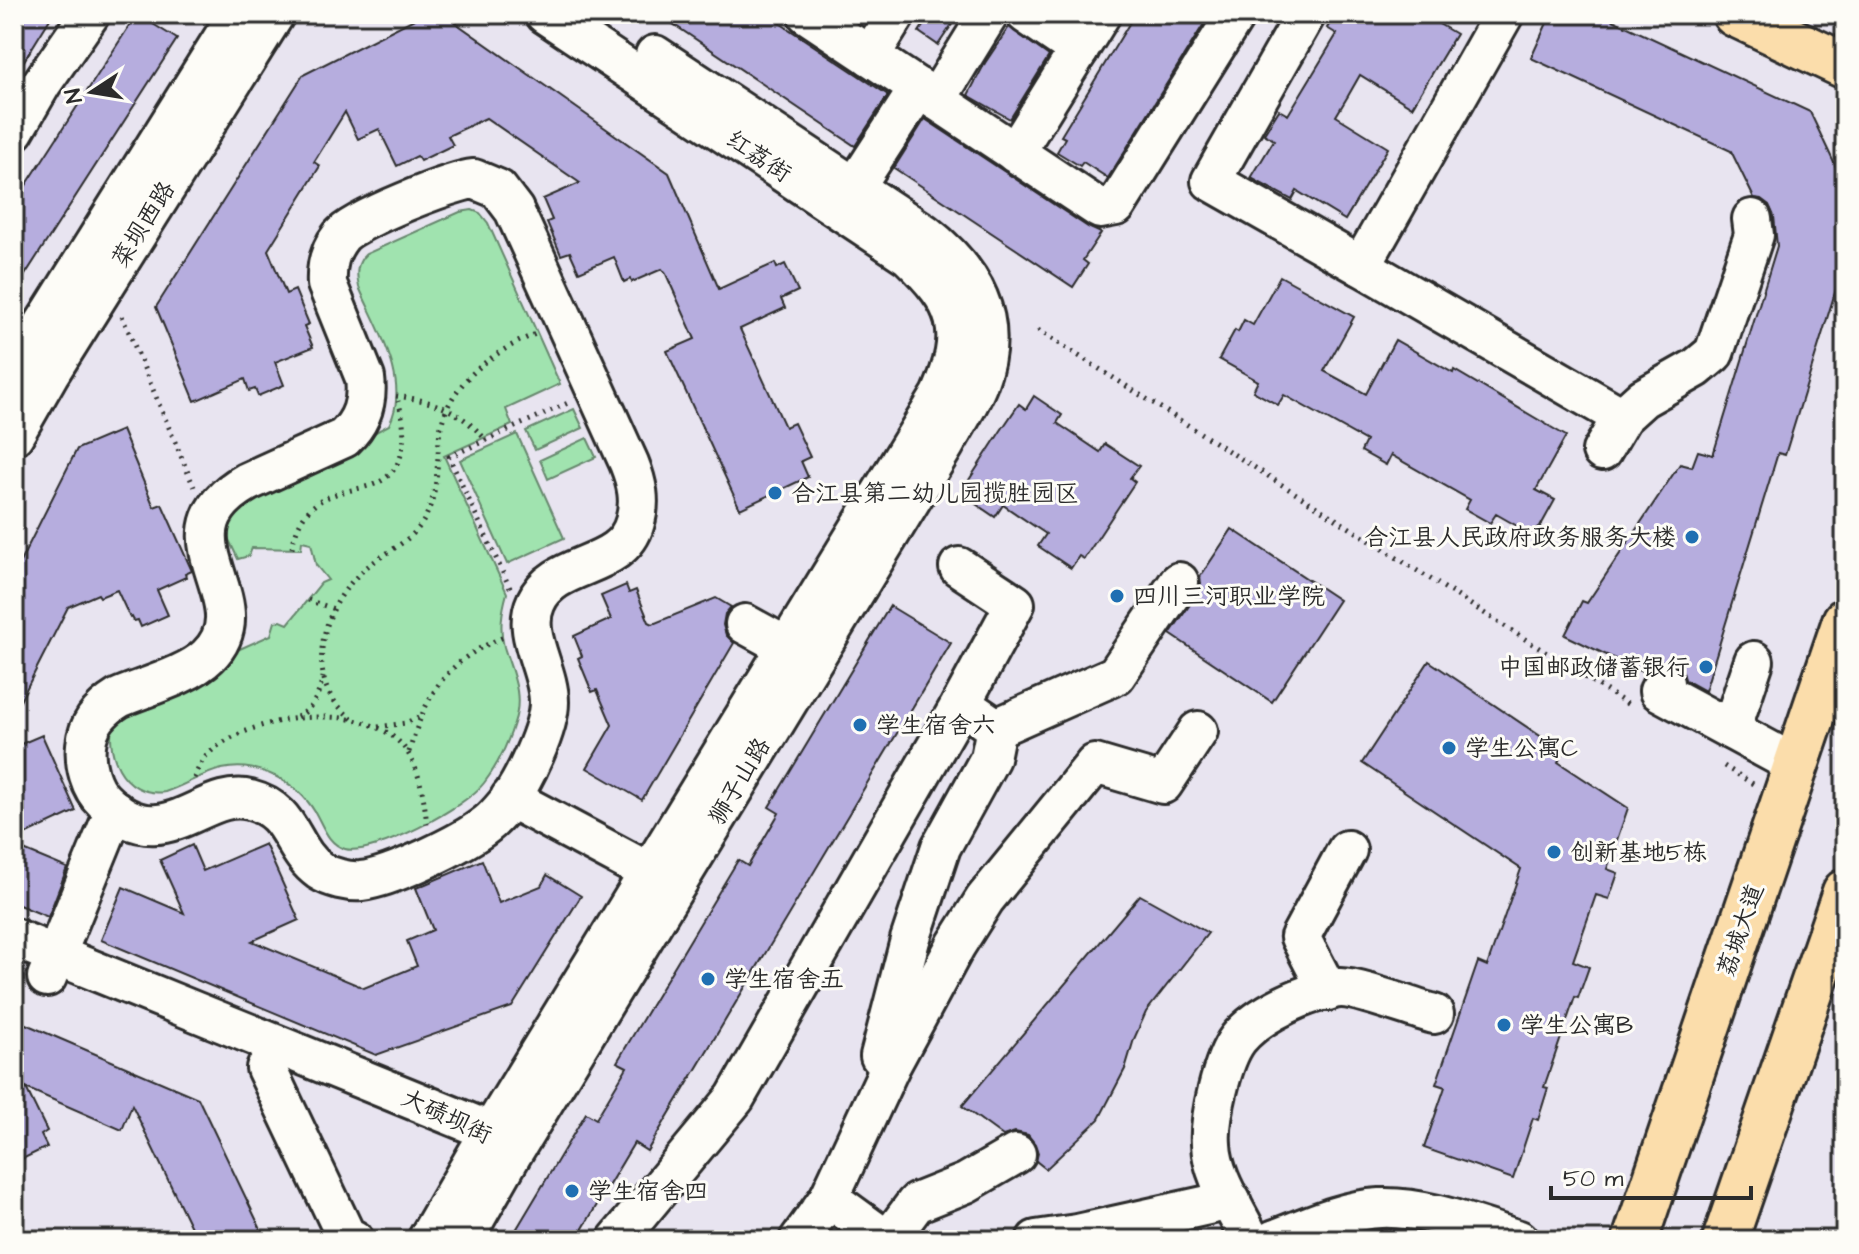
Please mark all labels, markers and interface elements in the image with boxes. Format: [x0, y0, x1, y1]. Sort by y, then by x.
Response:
north arrow [52, 52, 132, 132]
text: N [57, 86, 90, 106]
street label: 红荔街 [719, 123, 798, 191]
street label: 菜坝西路 [104, 175, 184, 274]
place label: 合江县第二幼儿园揽胜园区 [791, 477, 1079, 511]
marker: 合江县第二幼儿园揽胜园区 [766, 484, 784, 502]
place label: 合江县人民政府政务服务大楼 [1364, 521, 1676, 555]
marker: 合江县人民政府政务服务大楼 [1683, 528, 1701, 546]
place label: 四川三河职业学院 [1133, 580, 1325, 614]
marker: 四川三河职业学院 [1108, 587, 1126, 605]
place label: 中国邮政储蓄银行 [1498, 651, 1690, 685]
marker: 中国邮政储蓄银行 [1697, 658, 1715, 676]
place label: 学生宿舍六 [876, 709, 996, 743]
marker: 学生宿舍六 [851, 716, 869, 734]
street label: 狮子山路 [701, 732, 779, 831]
place label: 学生公寓C [1465, 732, 1578, 766]
marker: 学生公寓C [1440, 739, 1458, 757]
place label: 创新基地5栋 [1570, 836, 1707, 870]
marker: 创新基地5栋 [1545, 843, 1563, 861]
street label: 荔城大道 [1709, 879, 1773, 981]
place label: 学生宿舍五 [724, 963, 844, 997]
marker: 学生宿舍五 [699, 970, 717, 988]
place label: 学生公寓B [1520, 1009, 1633, 1043]
marker: 学生公寓B [1495, 1016, 1513, 1034]
street label: 大碛坝街 [396, 1081, 497, 1153]
scale bar [1551, 1150, 1751, 1200]
text: 50 m [1563, 1162, 1624, 1196]
place label: 学生宿舍四 [588, 1175, 708, 1209]
marker: 学生宿舍四 [563, 1182, 581, 1200]

